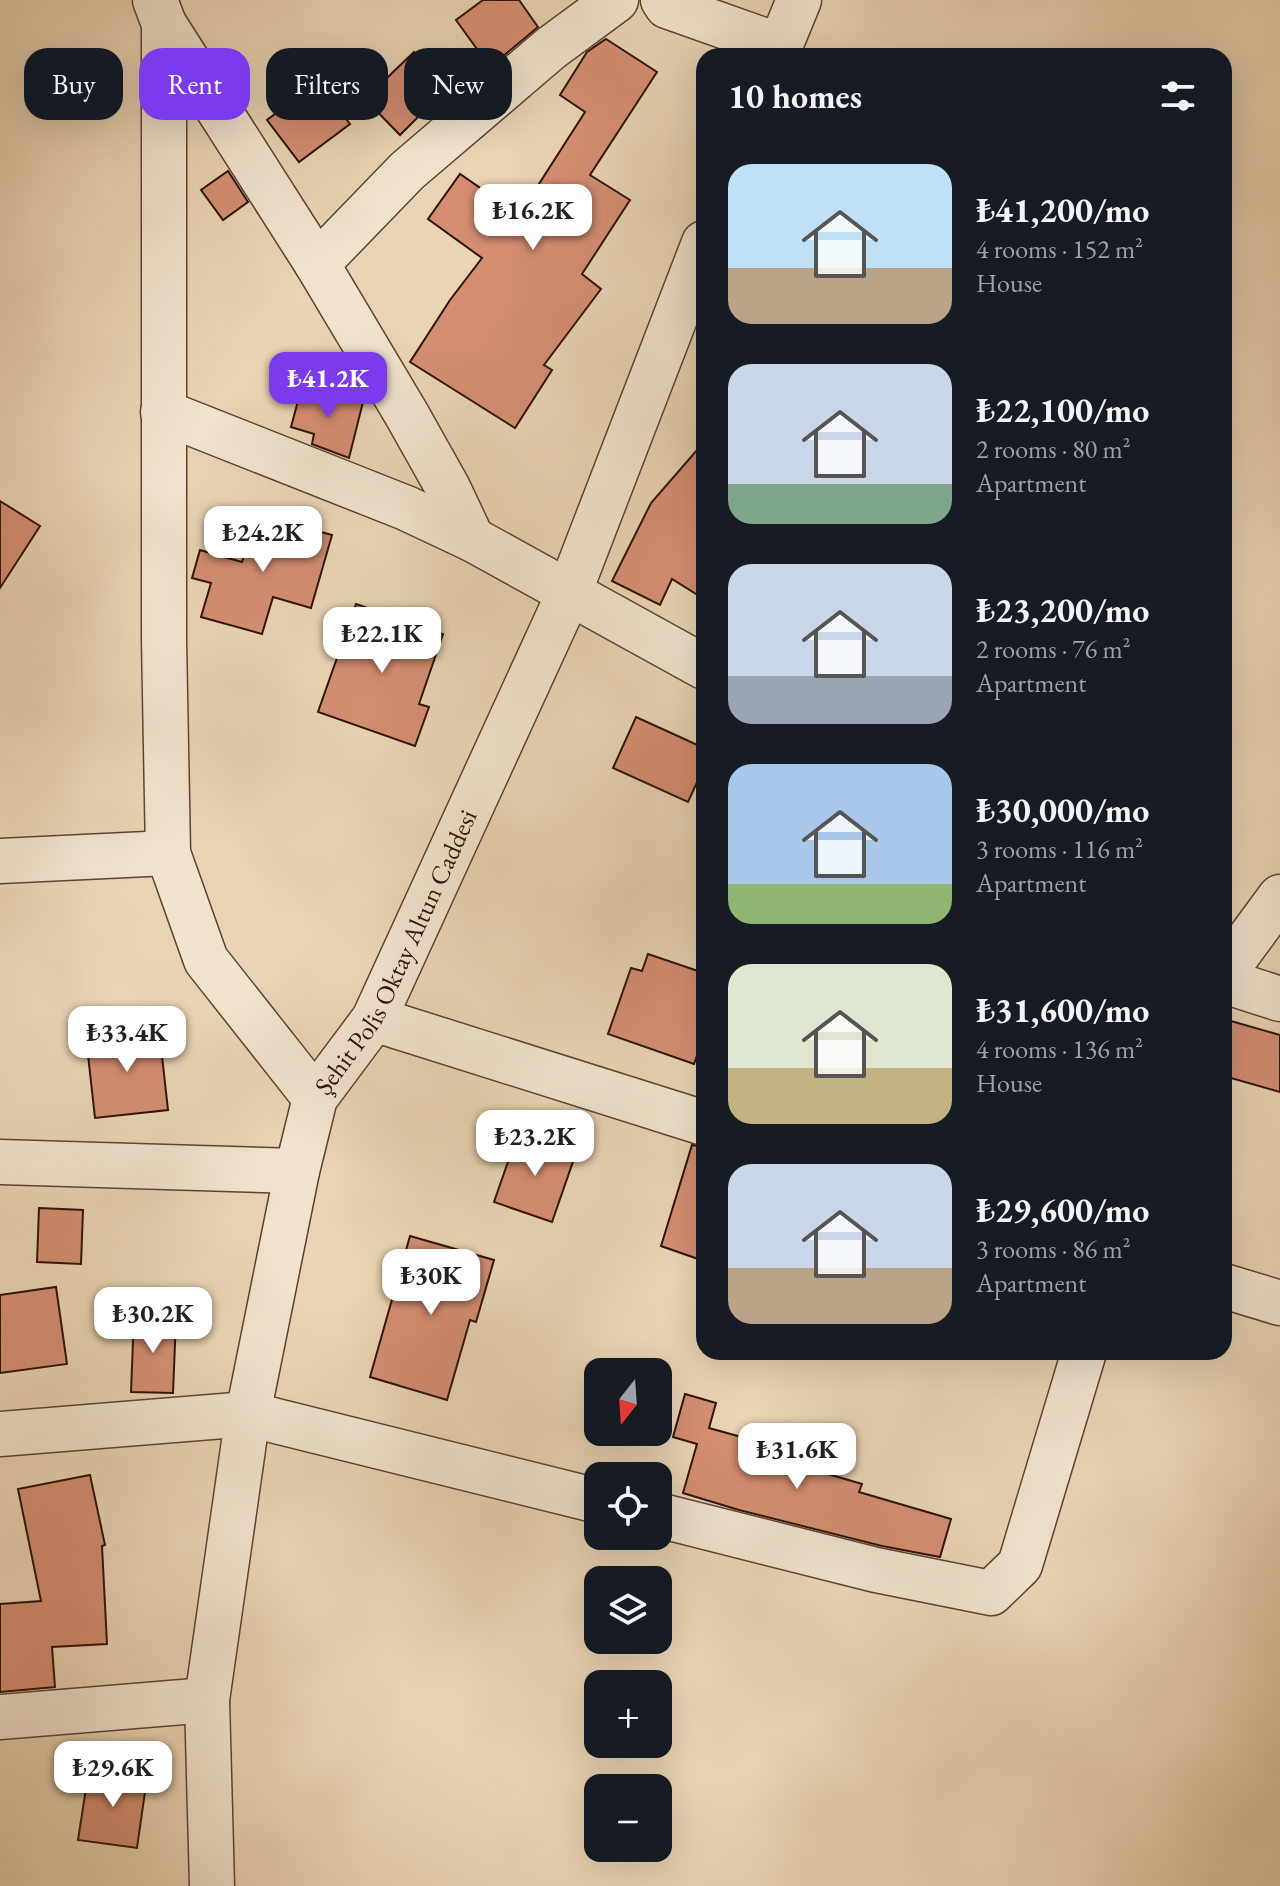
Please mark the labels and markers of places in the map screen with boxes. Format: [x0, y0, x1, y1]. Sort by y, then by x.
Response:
pin: ₺16.2K [468, 184, 598, 252]
pin: ₺41.2K [263, 352, 393, 420]
pin: ₺24.2K [198, 506, 328, 574]
pin: ₺22.1K [317, 607, 447, 675]
pin: ₺33.4K [62, 1006, 192, 1074]
pin: ₺23.2K [470, 1110, 600, 1178]
pin: ₺30K [384, 1249, 478, 1317]
pin: ₺30.2K [88, 1287, 218, 1355]
pin: ₺31.6K [732, 1423, 862, 1491]
pin: ₺29.6K [48, 1741, 178, 1809]

